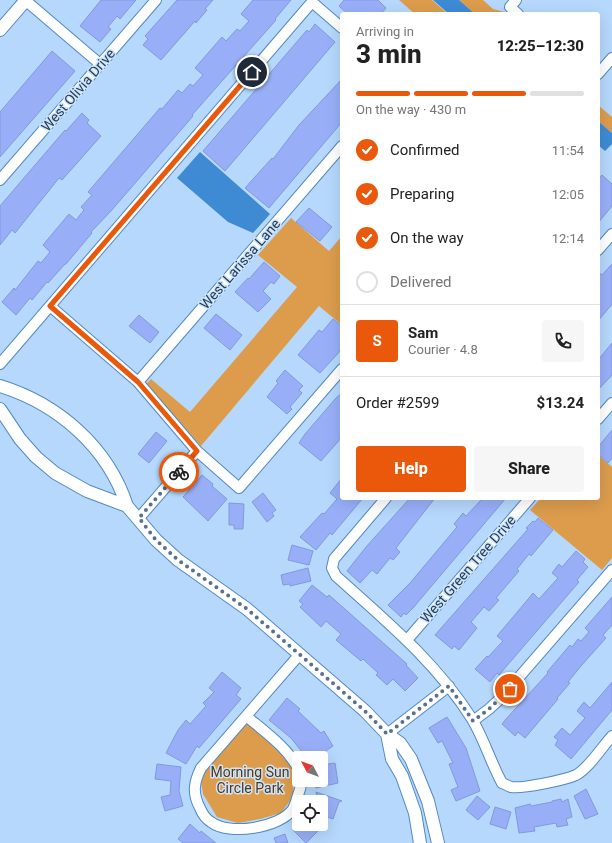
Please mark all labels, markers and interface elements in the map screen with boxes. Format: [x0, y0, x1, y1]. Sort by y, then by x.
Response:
text: Arriving in [356, 24, 414, 39]
text: 12:25–12:30 [497, 37, 584, 55]
text: 3 min [356, 39, 422, 69]
street label: West Olivia Drive [38, 45, 118, 135]
pin [235, 55, 269, 89]
icon: home [241, 61, 263, 83]
text: On the way · 430 m [356, 102, 466, 117]
icon: check [356, 139, 378, 161]
text: Confirmed [390, 141, 460, 159]
text: 11:54 [552, 143, 584, 158]
icon: check [356, 183, 378, 205]
text: Preparing [390, 185, 454, 203]
text: 12:05 [552, 187, 584, 202]
street label: West Larissa Lane [197, 216, 283, 312]
icon: check [356, 227, 378, 249]
text: On the way [390, 229, 464, 247]
text: 12:14 [552, 231, 584, 246]
text: Delivered [390, 273, 452, 291]
button: phone [542, 320, 584, 362]
text: Sam [408, 324, 438, 342]
text: S [372, 332, 382, 350]
text: Courier · 4.8 [408, 342, 478, 357]
text: Order #2599 [356, 394, 439, 412]
text: $13.24 [537, 394, 584, 412]
button: Help [356, 446, 466, 492]
button: Share [474, 446, 584, 492]
courier [159, 452, 199, 492]
icon: bike [168, 461, 190, 483]
street label: West Green Tree Drive [417, 512, 519, 626]
pin [493, 672, 527, 706]
icon: bag [499, 678, 521, 700]
north arrow [292, 751, 328, 787]
map controls [292, 751, 328, 831]
park label: Morning Sun Circle Park [211, 764, 289, 796]
button: locate [292, 795, 328, 831]

